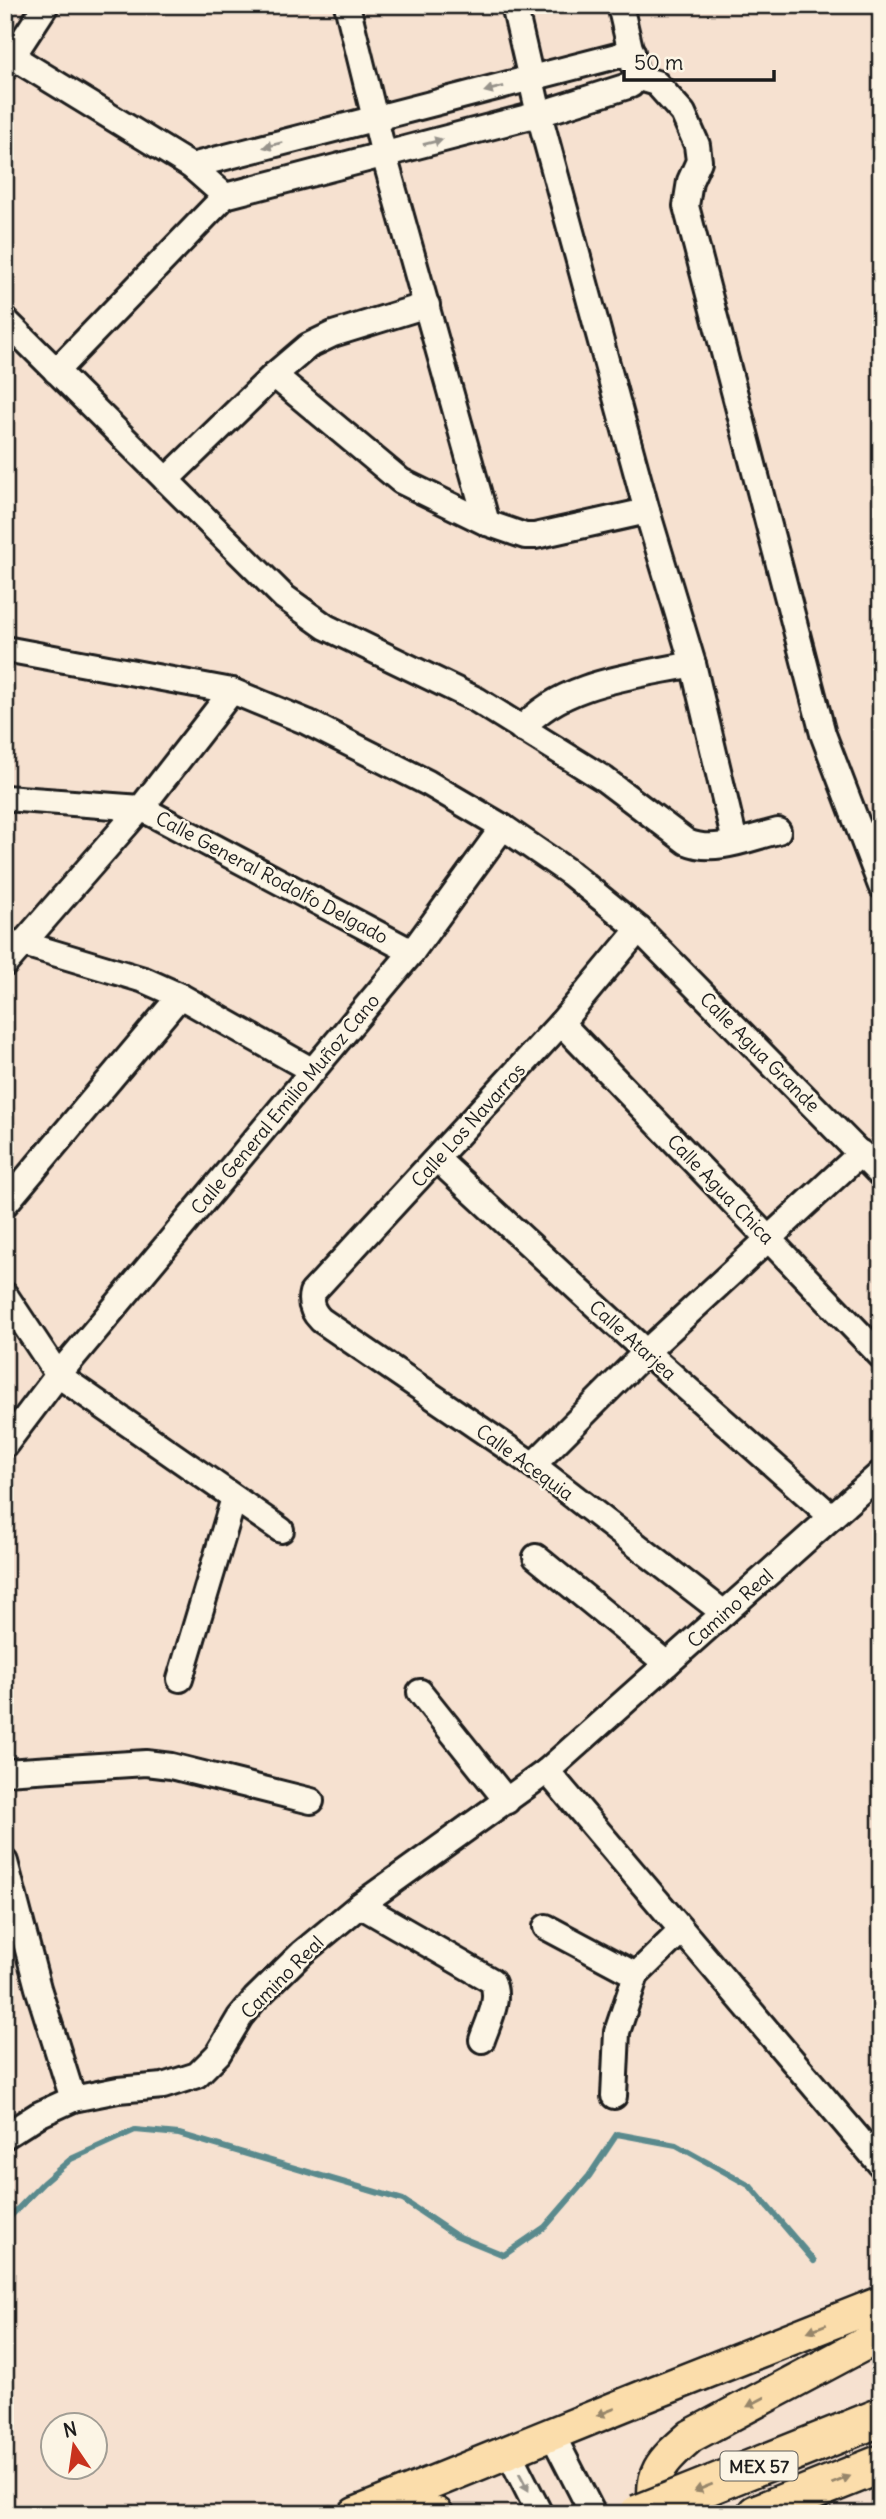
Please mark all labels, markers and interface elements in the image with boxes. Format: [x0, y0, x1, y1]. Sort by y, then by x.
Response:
scale bar [624, 38, 774, 82]
text: 50 m [634, 49, 683, 76]
one-way arrow [483, 84, 505, 95]
one-way arrow [422, 136, 444, 147]
one-way arrow [262, 140, 284, 151]
street label: Calle General Rodolfo Delgado [152, 805, 392, 949]
street label: Calle Agua Grande [695, 987, 825, 1117]
street label: Calle General Emilio Muñoz Cano [186, 989, 384, 1219]
street label: Calle Los Navarros [406, 1058, 530, 1192]
street label: Calle Agua Chica [662, 1129, 780, 1249]
street label: Calle Atarjea [585, 1295, 682, 1385]
street label: Calle Acequia [471, 1419, 579, 1506]
street label: Camino Real [682, 1563, 778, 1653]
street label: Camino Real [236, 1931, 328, 2023]
one-way arrow [807, 2323, 828, 2334]
one-way arrow [746, 2396, 766, 2407]
one-way arrow [595, 2406, 616, 2417]
north arrow [38, 2410, 108, 2480]
text: N [61, 2416, 79, 2443]
road number: MEX 57 [720, 2452, 798, 2480]
one-way arrow [518, 2473, 530, 2493]
one-way arrow [831, 2474, 852, 2485]
one-way arrow [693, 2482, 714, 2493]

